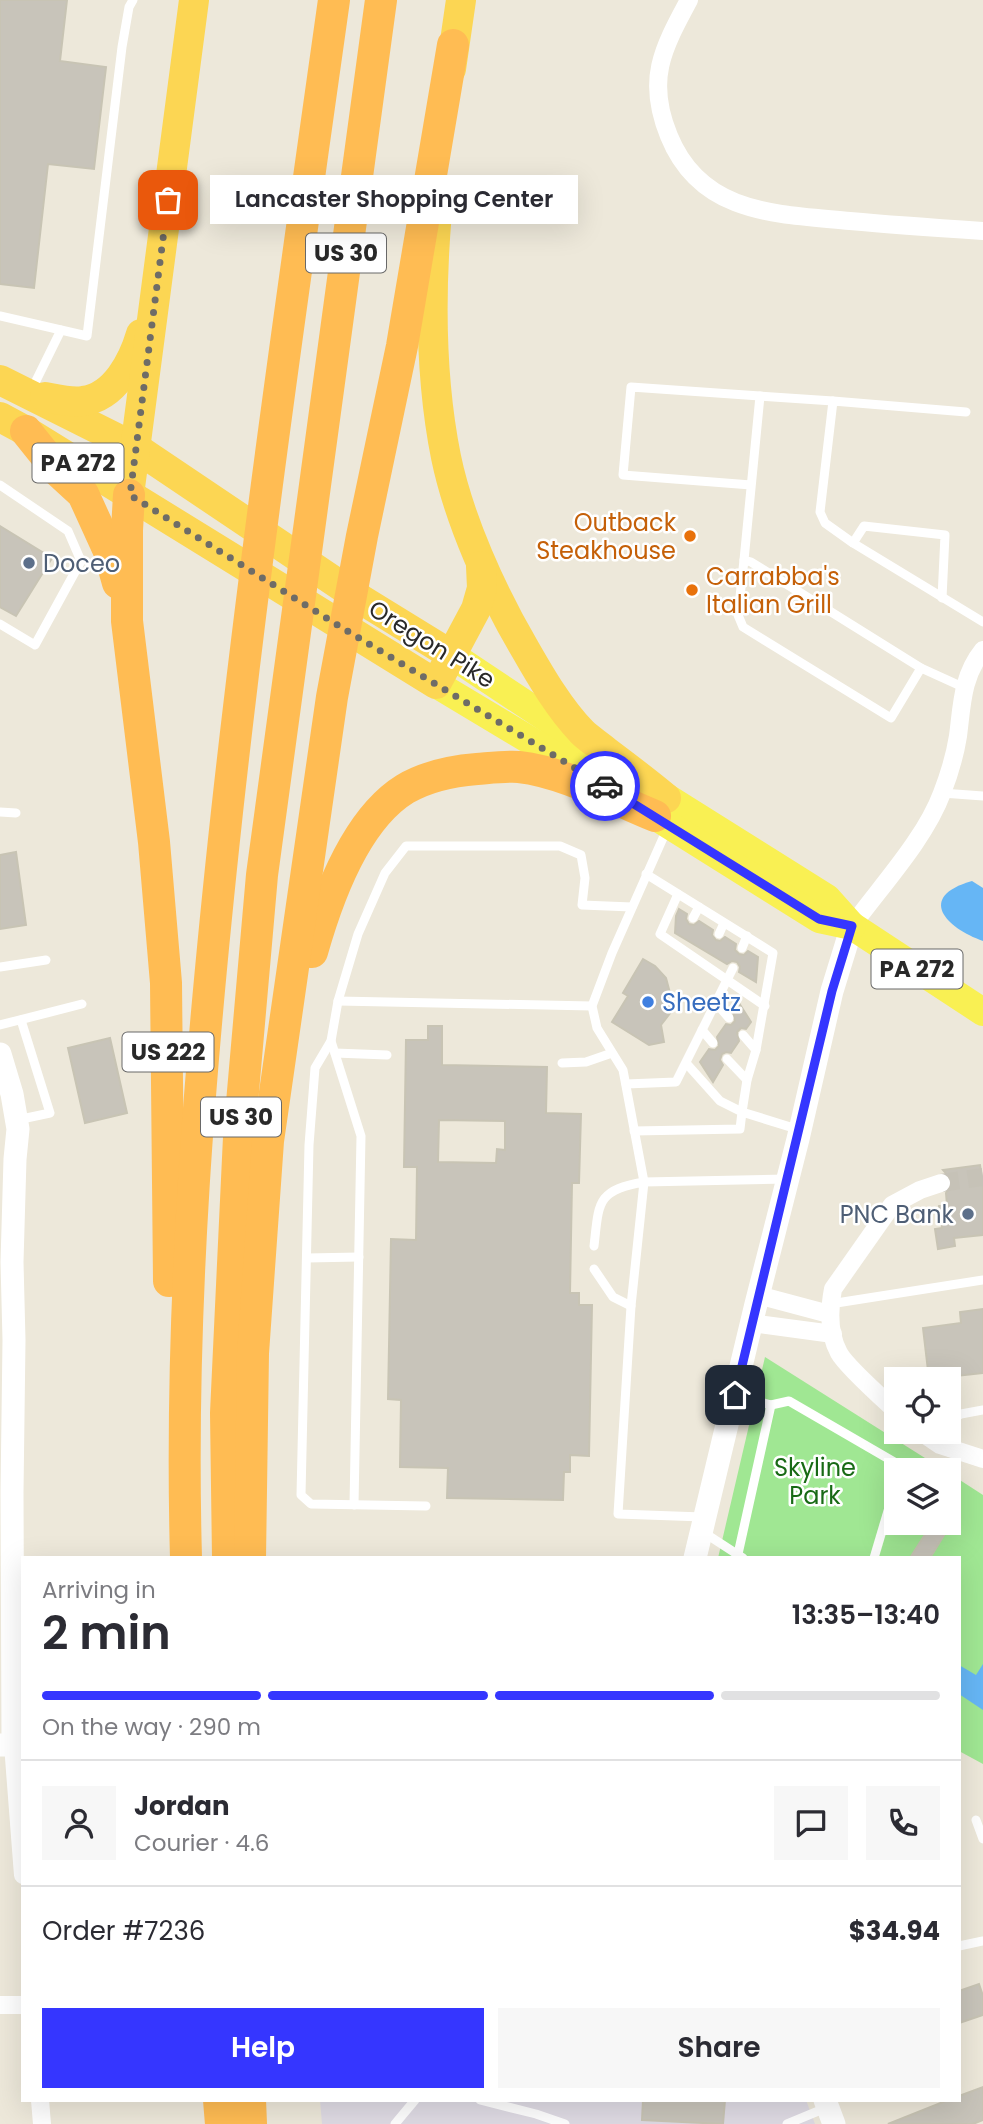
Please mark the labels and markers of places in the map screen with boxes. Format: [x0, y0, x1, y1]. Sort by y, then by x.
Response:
pin [138, 170, 198, 230]
callout: Lancaster Shopping Center [210, 176, 578, 224]
place label: Outback Steakhouse [536, 506, 677, 567]
marker: Outback Steakhouse [682, 528, 698, 544]
place label: Doceo [43, 547, 120, 580]
marker: Doceo [21, 555, 37, 571]
place label: Carrabba's Italian Grill [706, 560, 840, 621]
marker: Carrabba's Italian Grill [684, 582, 700, 598]
place label: Sheetz [662, 986, 741, 1019]
marker: Sheetz [640, 994, 656, 1010]
place label: PNC Bank [840, 1198, 955, 1231]
marker: PNC Bank [960, 1206, 976, 1222]
pin [705, 1365, 765, 1425]

